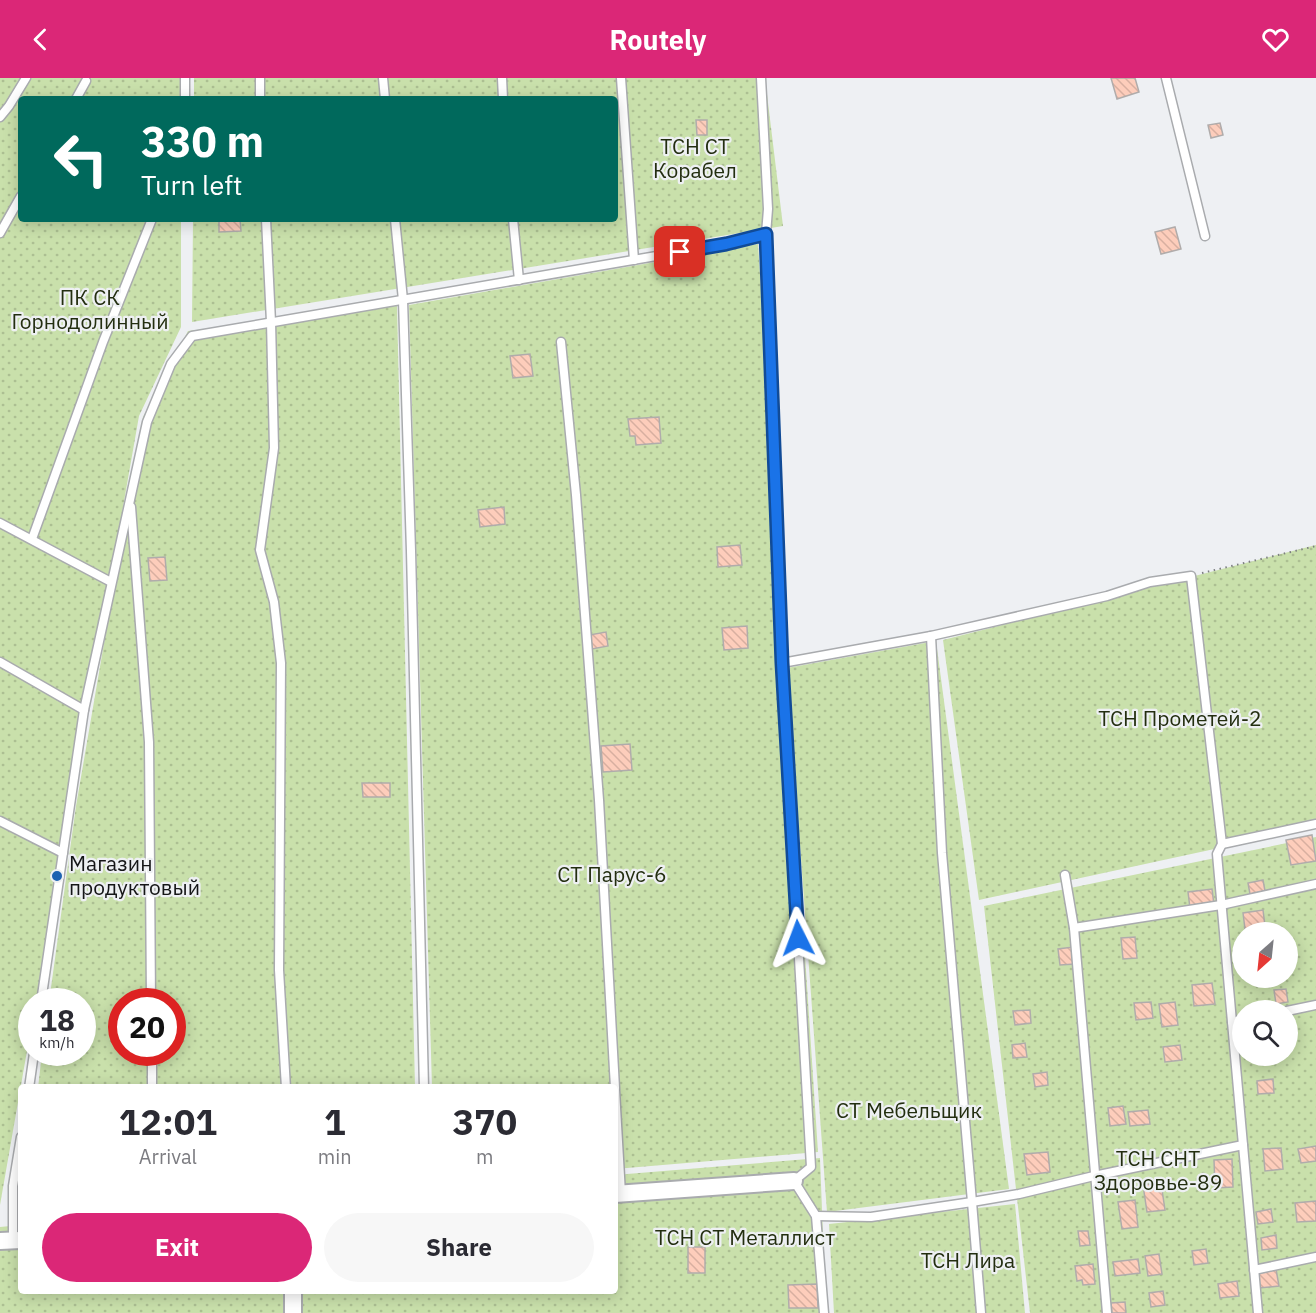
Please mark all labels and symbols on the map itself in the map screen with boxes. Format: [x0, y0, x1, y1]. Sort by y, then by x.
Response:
park label: ТСН СТ Корабел [653, 132, 737, 184]
pin [654, 226, 705, 277]
park label: ПК СК Горнодолинный [11, 283, 169, 335]
park label: ТСН Прометей-2 [1098, 704, 1262, 732]
place label: Магазин продуктовый [69, 849, 200, 901]
park label: СТ Парус-6 [557, 860, 667, 888]
marker: Магазин продуктовый [50, 869, 64, 883]
position arrow [766, 906, 830, 970]
north arrow [1232, 922, 1298, 988]
speed limit sign: 20 [108, 988, 186, 1066]
park label: СТ Мебельщик [836, 1096, 982, 1124]
park label: ТСН СНТ Здоровье-89 [1094, 1144, 1222, 1196]
park label: ТСН СТ Металлист [655, 1223, 835, 1251]
park label: ТСН Лира [921, 1246, 1015, 1274]

